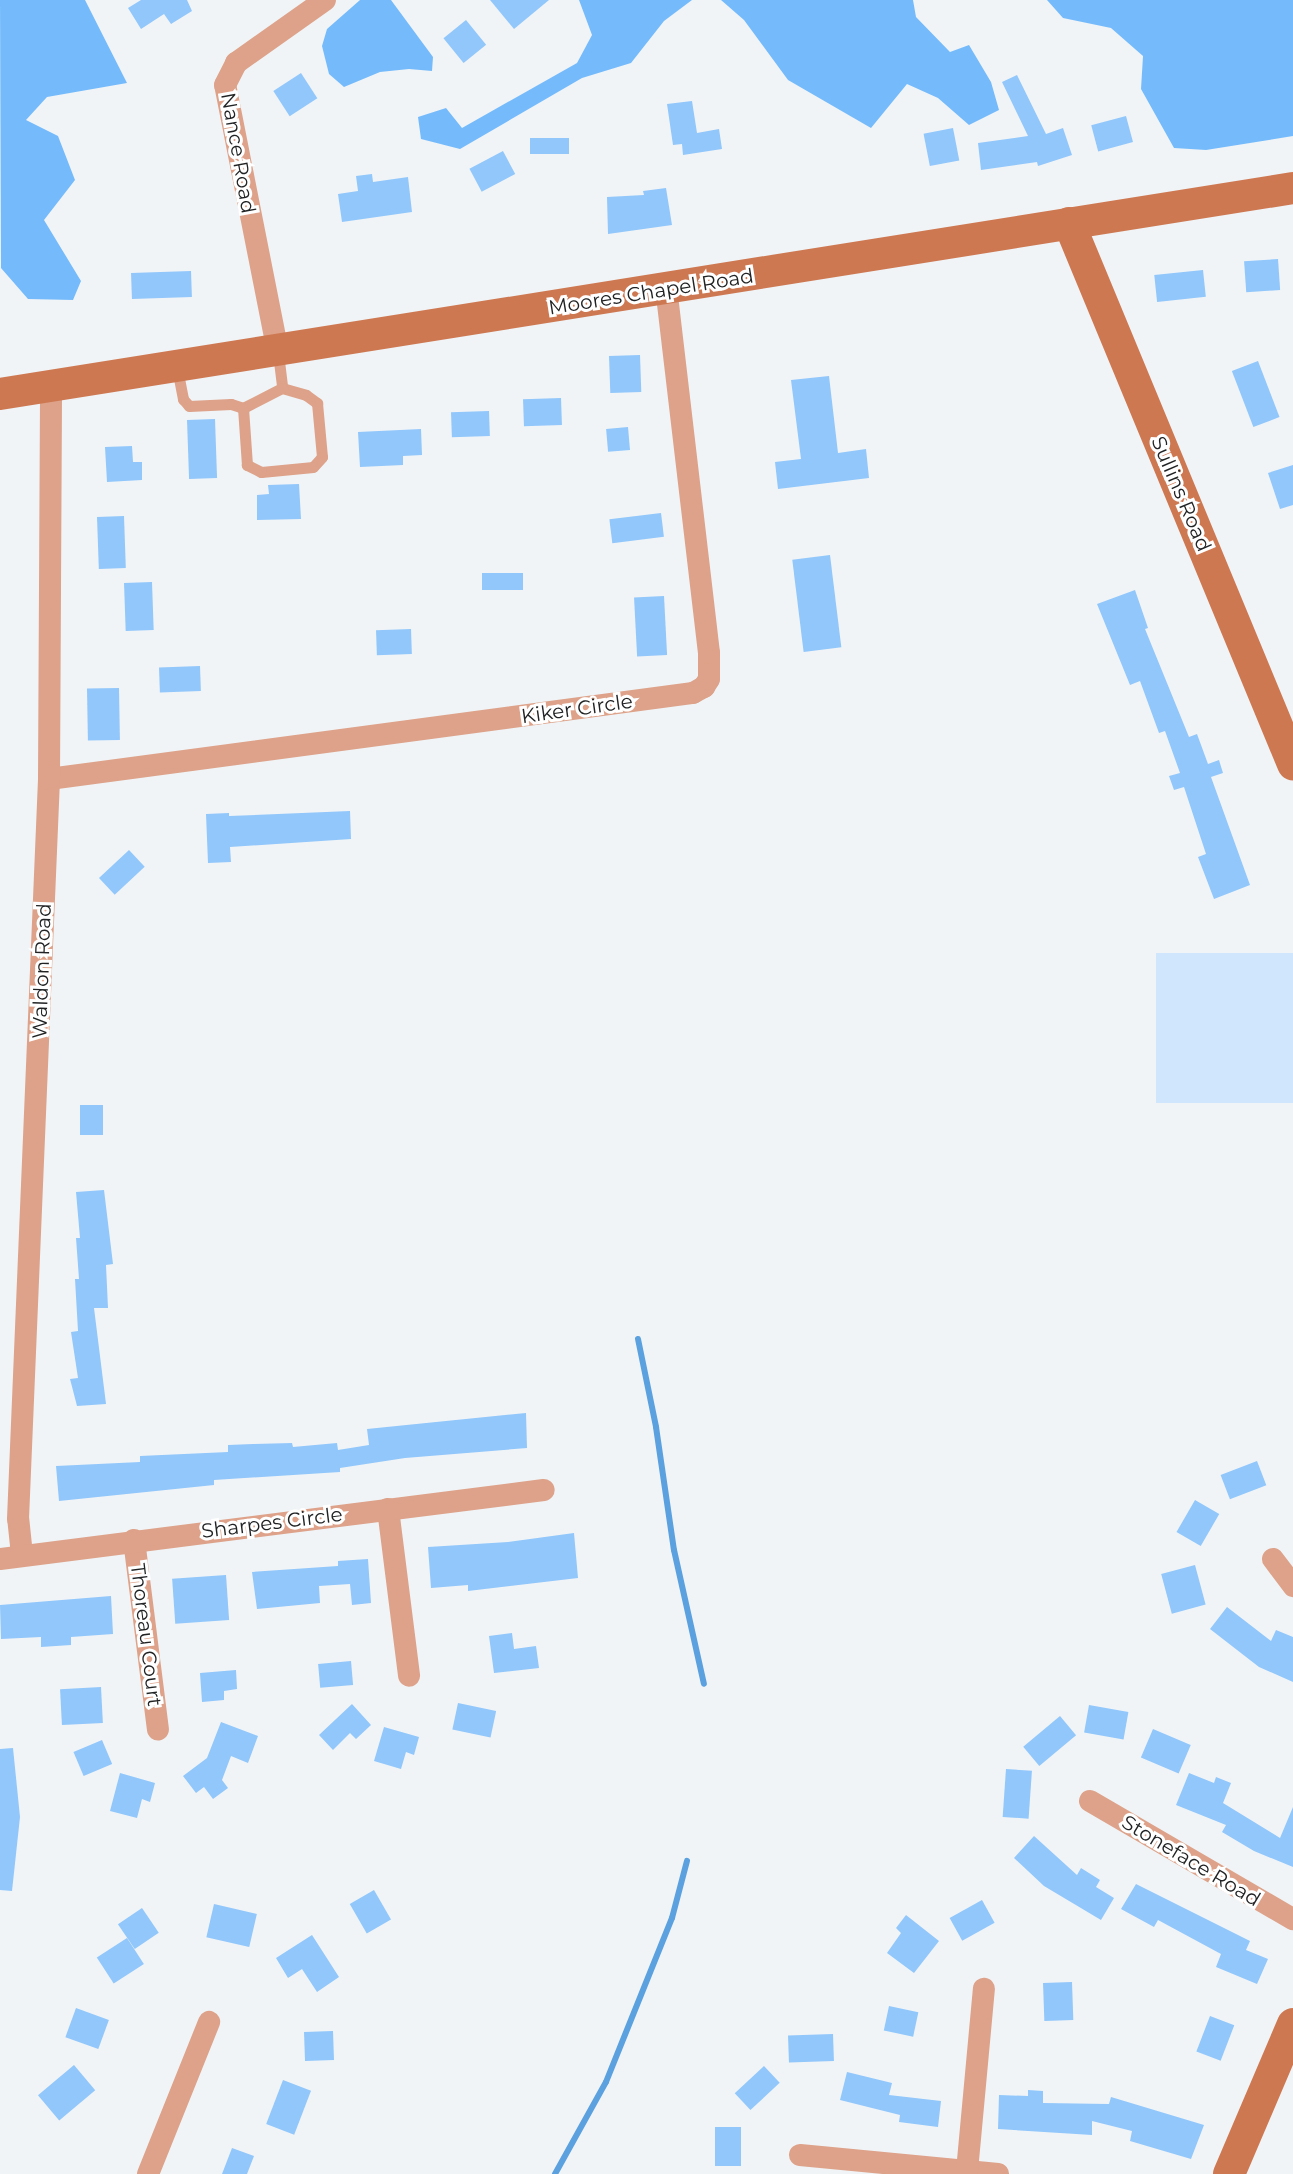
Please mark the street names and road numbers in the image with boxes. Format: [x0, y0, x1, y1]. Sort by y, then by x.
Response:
street label: Nance Road [216, 91, 260, 215]
street label: Moores Chapel Road [547, 264, 755, 320]
street label: Sullins Road [1146, 433, 1216, 555]
street label: Kiker Circle [520, 689, 634, 729]
street label: Waldon Road [28, 903, 56, 1039]
street label: Sharpes Circle [200, 1502, 344, 1544]
street label: Thoreau Court [125, 1562, 167, 1708]
street label: Stoneface Road [1117, 1810, 1265, 1912]

